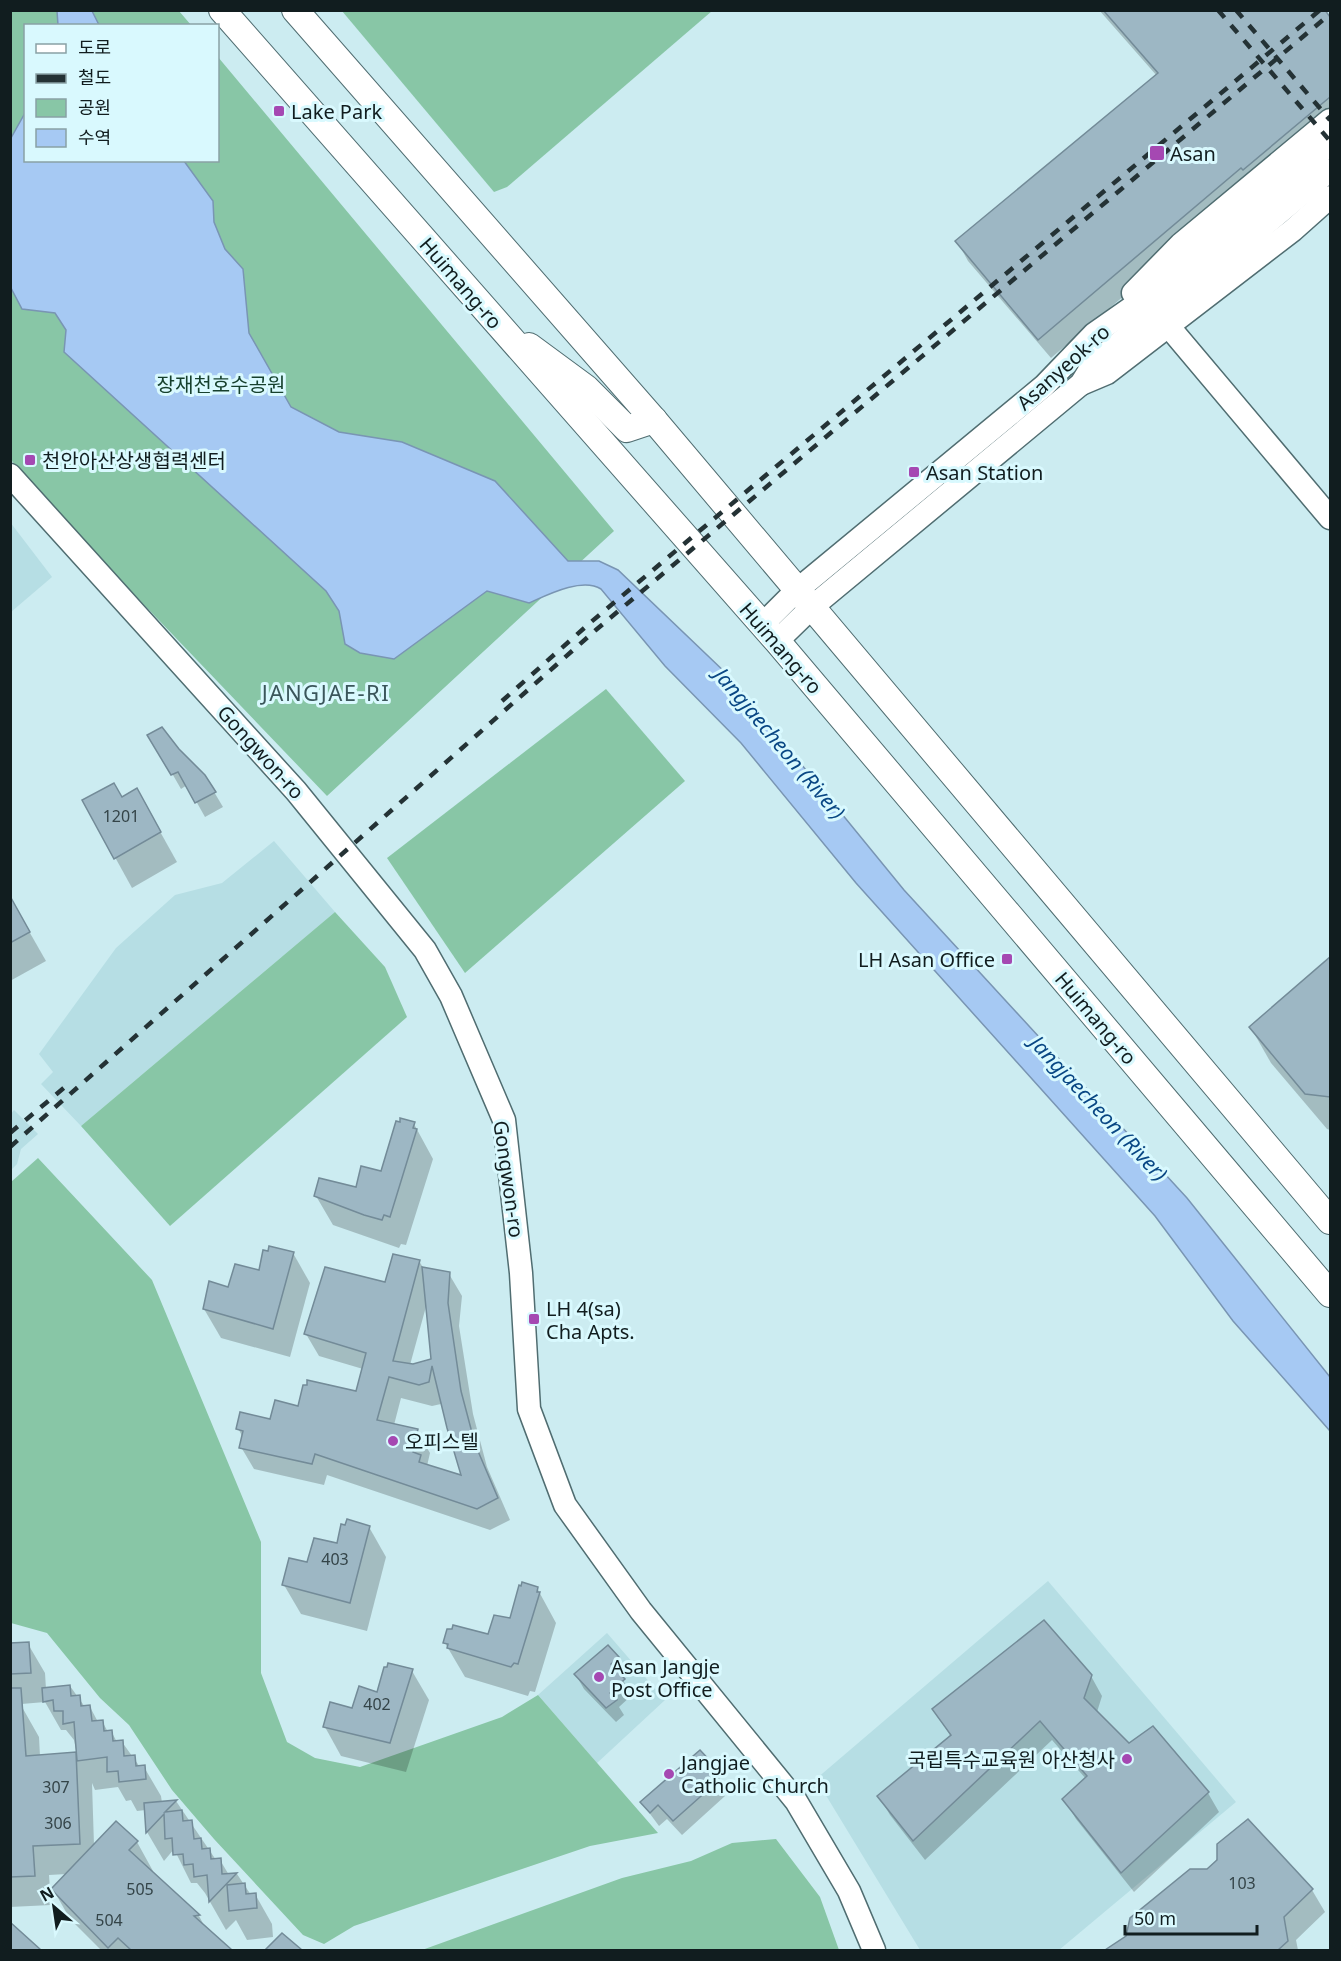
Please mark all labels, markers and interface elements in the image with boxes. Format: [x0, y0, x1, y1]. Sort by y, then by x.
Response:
legend [24, 24, 219, 162]
text: 도로 [78, 35, 111, 59]
text: 철도 [78, 65, 111, 89]
text: 공원 [78, 95, 111, 119]
place label: Lake Park [291, 98, 382, 125]
marker: Lake Park [272, 104, 286, 118]
text: 수역 [78, 125, 111, 149]
place label: Asan [1170, 140, 1216, 167]
marker: Asan [1148, 144, 1166, 162]
street label: Huimang-ro [414, 231, 508, 335]
street label: Asanyeok-ro [1011, 318, 1115, 416]
park label: 장재천호수공원 [157, 371, 285, 398]
place label: 천안아산상생협력센터 [42, 447, 226, 474]
marker: 천안아산상생협력센터 [23, 453, 37, 467]
place label: Asan Station [926, 459, 1043, 486]
marker: Asan Station [907, 465, 921, 479]
street label: Huimang-ro [734, 596, 828, 700]
water label: Jangjaecheon (River) [706, 658, 852, 825]
district label: JANGJAE-RI [260, 677, 390, 707]
street label: Gongwon-ro [212, 699, 310, 805]
house number: 1201 [103, 805, 139, 827]
place label: LH Asan Office [858, 946, 995, 973]
marker: LH Asan Office [1000, 952, 1014, 966]
street label: Huimang-ro [1049, 966, 1143, 1070]
water label: Jangjaecheon (River) [1021, 1026, 1174, 1187]
street label: Gongwon-ro [487, 1119, 531, 1239]
place label: LH 4(sa) Cha Apts. [546, 1295, 635, 1345]
marker: LH 4(sa) Cha Apts. [527, 1312, 541, 1326]
place label: 오피스텔 [405, 1428, 479, 1455]
marker: 오피스텔 [386, 1434, 400, 1448]
house number: 403 [321, 1548, 349, 1570]
place label: Asan Jangje Post Office [611, 1653, 720, 1703]
marker: Asan Jangje Post Office [592, 1670, 606, 1684]
house number: 402 [363, 1693, 391, 1715]
place label: 국립특수교육원 아산청사 [907, 1746, 1115, 1773]
place label: Jangjae Catholic Church [679, 1749, 829, 1799]
marker: 국립특수교육원 아산청사 [1120, 1752, 1134, 1766]
marker: Jangjae Catholic Church [662, 1767, 676, 1781]
house number: 307 [42, 1776, 70, 1798]
house number: 306 [44, 1812, 72, 1834]
house number: 103 [1228, 1872, 1256, 1894]
north arrow [24, 1877, 84, 1937]
house number: 505 [126, 1878, 154, 1900]
text: N [36, 1881, 58, 1907]
scale bar [1125, 1898, 1257, 1936]
text: 50 m [1134, 1906, 1176, 1930]
house number: 504 [95, 1909, 123, 1931]

